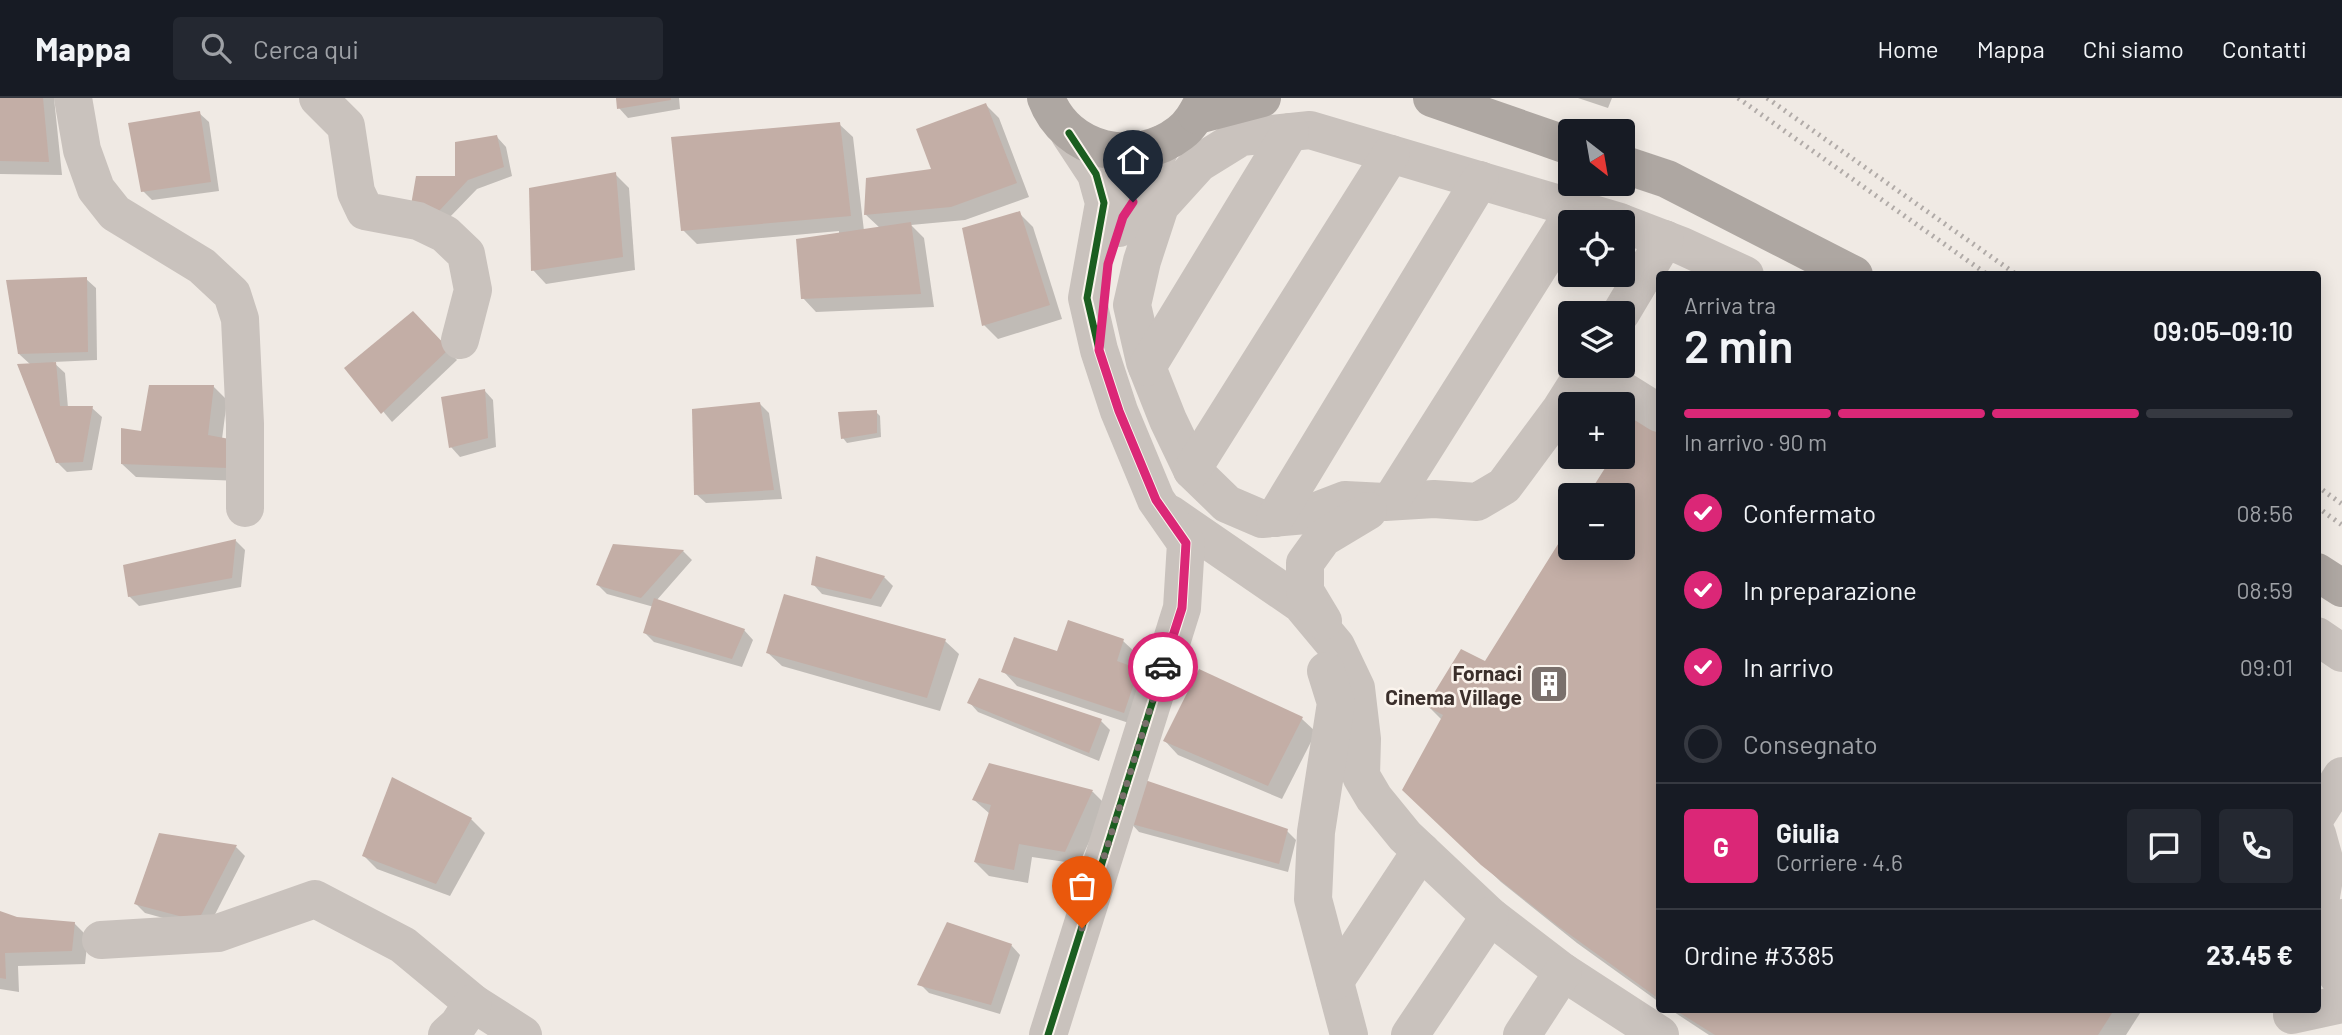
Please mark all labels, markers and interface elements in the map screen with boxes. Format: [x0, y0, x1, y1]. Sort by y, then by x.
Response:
search box [173, 17, 663, 80]
text: Mappa [35, 28, 131, 68]
icon: search [197, 29, 235, 67]
text: Cerca qui [253, 33, 359, 64]
text: Home [1877, 34, 1939, 63]
text: Mappa [1977, 34, 2045, 63]
text: Chi siamo [2083, 34, 2184, 63]
text: Contatti [2222, 34, 2307, 63]
north arrow [1558, 119, 1634, 196]
map controls [1558, 119, 1635, 560]
pin [1103, 130, 1163, 202]
icon: home [1114, 141, 1152, 179]
button: locate [1558, 210, 1635, 287]
text: Arriva tra [1684, 291, 1776, 319]
button: layers [1558, 301, 1635, 378]
text: 09:05–09:10 [2153, 315, 2293, 346]
text: 2 min [1684, 317, 1793, 372]
button: + [1558, 392, 1635, 469]
text: In arrivo · 90 m [1684, 428, 1827, 456]
button: − [1558, 483, 1635, 560]
icon: check [1684, 494, 1722, 532]
text: Confermato [1743, 497, 1876, 528]
text: 08:56 [2237, 499, 2293, 527]
icon: check [1684, 571, 1722, 609]
text: In preparazione [1743, 574, 1917, 605]
text: 08:59 [2236, 576, 2293, 604]
courier [1128, 632, 1198, 702]
icon: car [1144, 648, 1182, 686]
icon: check [1684, 648, 1722, 686]
text: In arrivo [1743, 651, 1834, 682]
text: 09:01 [2240, 653, 2293, 681]
place label: Fornaci Cinema Village [1385, 660, 1522, 709]
building icon: Fornaci Cinema Village [1528, 663, 1570, 705]
text: Consegnato [1743, 728, 1878, 759]
button: chat [2127, 809, 2201, 883]
button: phone [2219, 809, 2293, 883]
text: Giulia [1776, 817, 1839, 848]
text: G [1713, 831, 1729, 862]
text: Corriere · 4.6 [1776, 848, 1903, 876]
pin [1052, 856, 1112, 928]
icon: bag [1063, 867, 1101, 905]
text: Ordine #3385 [1684, 939, 1834, 970]
text: 23.45 € [2206, 939, 2293, 970]

